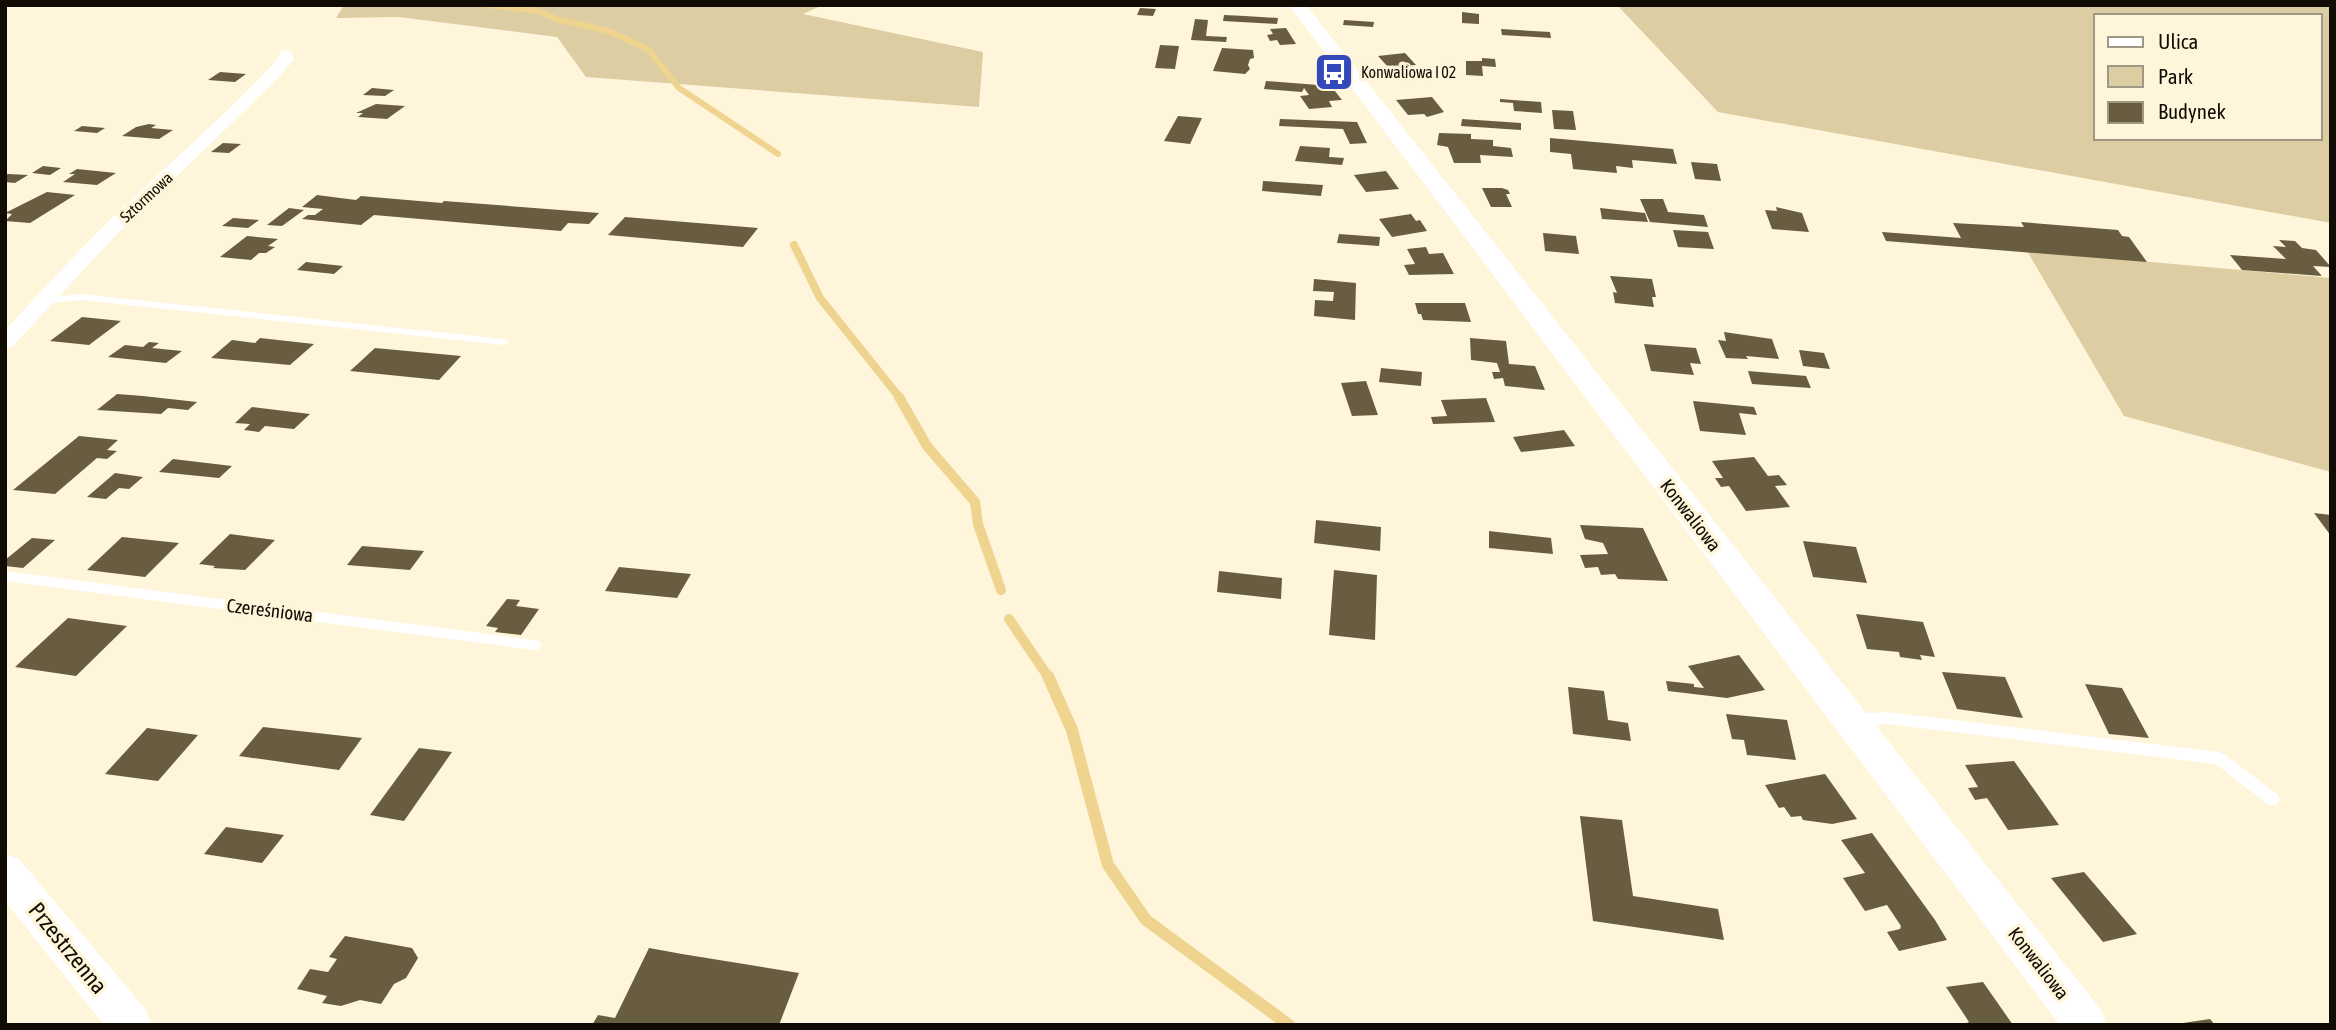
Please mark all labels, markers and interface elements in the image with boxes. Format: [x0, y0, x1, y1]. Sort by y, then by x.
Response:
legend [2094, 14, 2322, 140]
text: Ulica [2158, 29, 2198, 53]
bus stop icon: Konwaliowa I 02 [1313, 51, 1355, 93]
place label: Konwaliowa I 02 [1361, 63, 1456, 81]
text: Park [2158, 64, 2193, 88]
text: Budynek [2158, 99, 2226, 123]
street label: Sztormowa [116, 168, 176, 226]
street label: Konwaliowa [1656, 475, 1726, 555]
street label: Czereśniowa [225, 594, 315, 626]
street label: Przestrzenna [23, 897, 113, 999]
street label: Konwaliowa [2004, 923, 2074, 1003]

